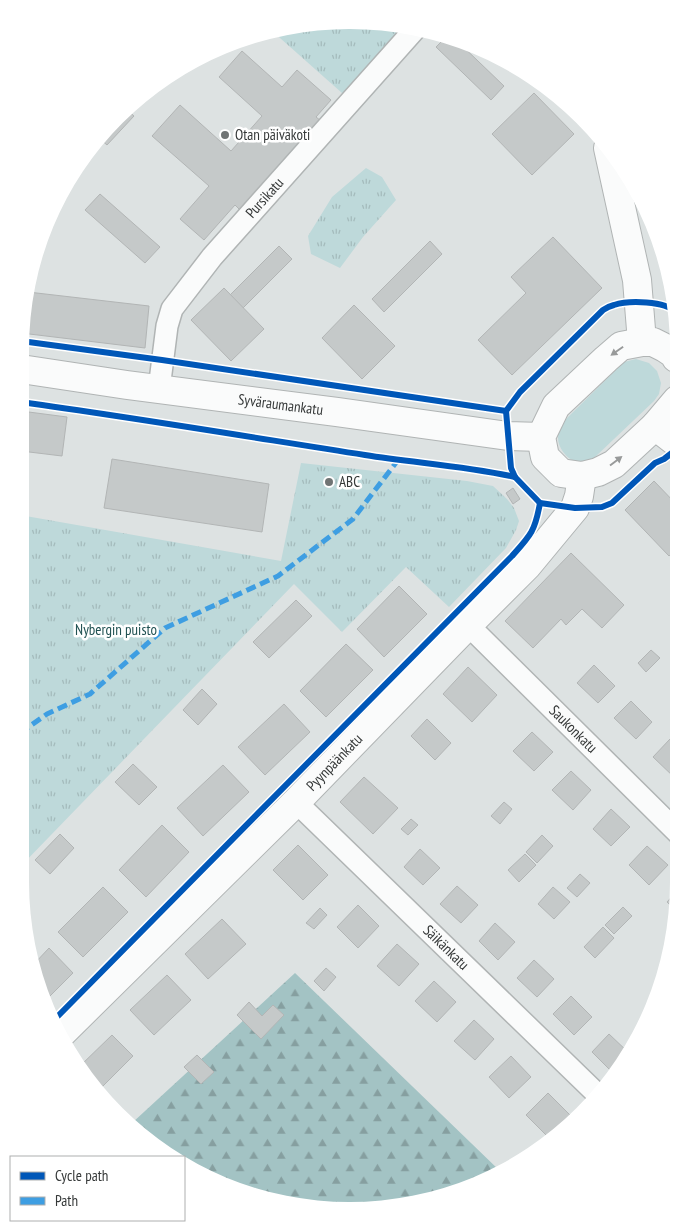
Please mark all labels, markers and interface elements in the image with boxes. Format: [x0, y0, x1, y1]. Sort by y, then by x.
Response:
place label: Otan päiväkoti [235, 125, 310, 144]
marker: Otan päiväkoti [219, 129, 231, 141]
street label: Pursikatu [241, 173, 287, 222]
one-way arrow [610, 346, 624, 355]
street label: Syväraumankatu [237, 389, 324, 419]
one-way arrow [609, 456, 622, 466]
place label: ABC [339, 472, 360, 491]
marker: ABC [323, 476, 335, 488]
park label: Nybergin puisto [75, 620, 157, 639]
street label: Saukonkatu [545, 701, 602, 757]
street label: Pyynpäänkatu [302, 729, 366, 795]
street label: Säikänkatu [419, 921, 473, 974]
legend [10, 1156, 185, 1221]
text: Cycle path [55, 1166, 108, 1185]
text: Path [55, 1191, 78, 1210]

